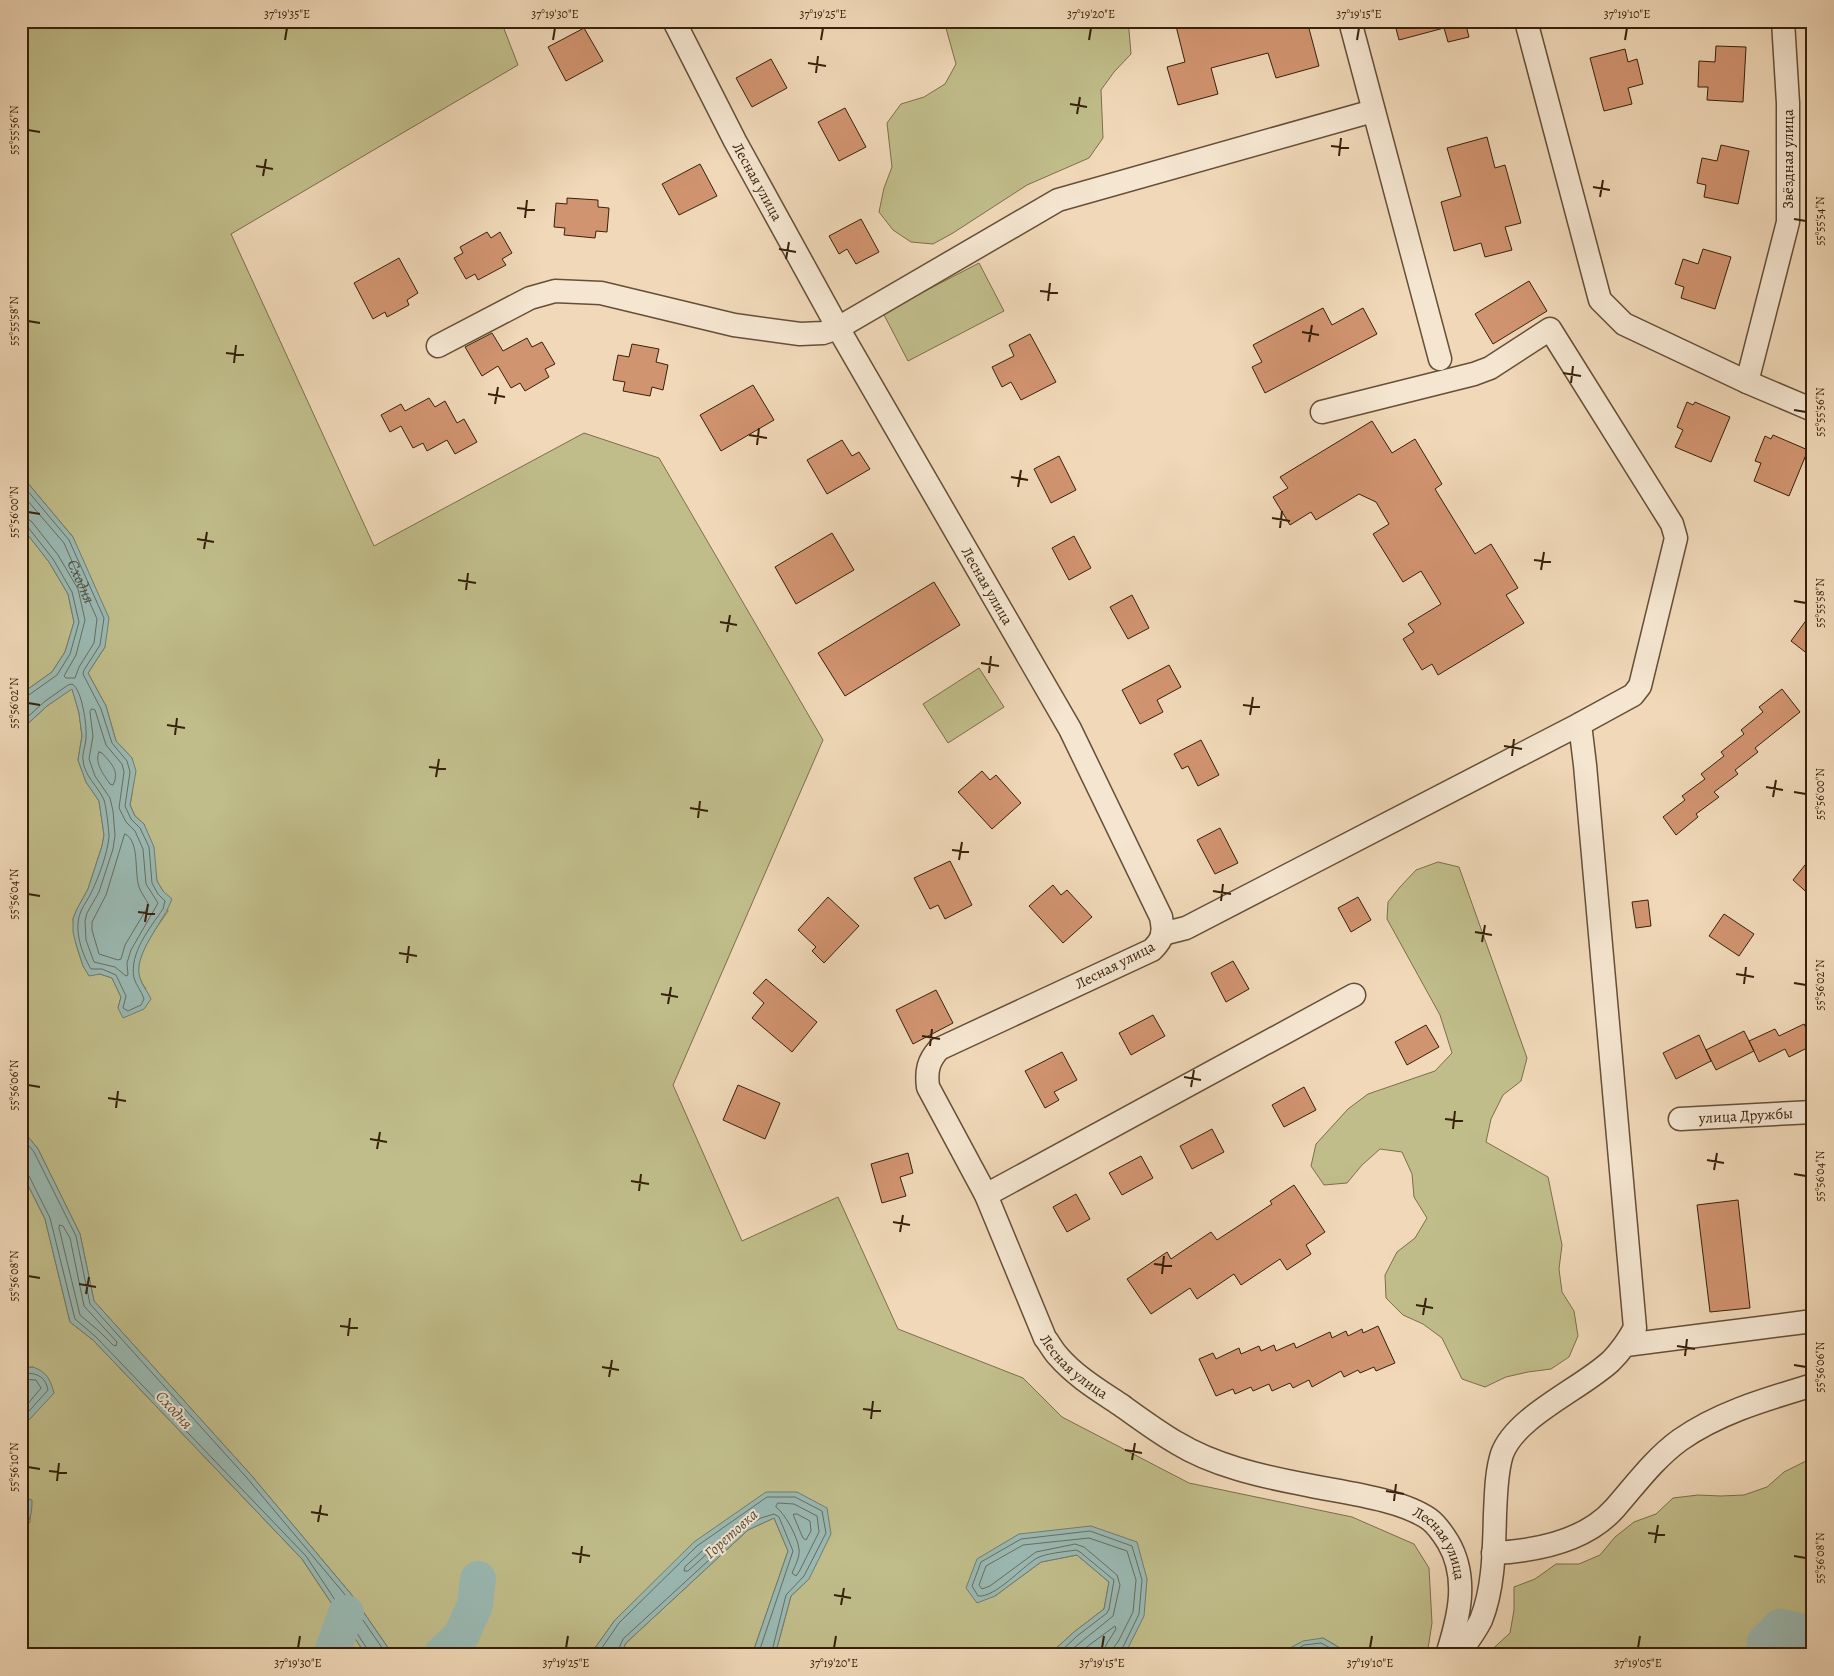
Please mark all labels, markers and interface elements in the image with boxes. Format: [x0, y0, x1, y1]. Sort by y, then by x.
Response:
text: 37°19'35"E [264, 6, 310, 22]
text: 37°19'30"E [531, 6, 579, 22]
text: 37°19'25"E [800, 6, 846, 22]
text: 37°19'20"E [1067, 6, 1115, 22]
text: 37°19'15"E [1336, 6, 1382, 22]
text: 37°19'10"E [1604, 6, 1650, 22]
text: 55°55'56"N [6, 105, 22, 155]
street label: Звёздная улица [1778, 109, 1798, 209]
street label: Лесная улица [728, 139, 787, 225]
text: 55°55'54"N [1812, 196, 1828, 246]
text: 55°55'58"N [6, 296, 22, 346]
text: 55°55'56"N [1812, 387, 1828, 437]
text: 55°56'00"N [6, 486, 22, 538]
street label: Лесная улица [957, 543, 1018, 629]
water label: Сходня [62, 556, 100, 607]
text: 55°55'58"N [1812, 578, 1828, 628]
text: 55°56'02"N [6, 677, 22, 729]
text: 55°56'00"N [1812, 768, 1828, 820]
text: 55°56'04"N [6, 868, 22, 919]
street label: Лесная улица [1072, 936, 1158, 994]
text: 55°56'02"N [1812, 959, 1828, 1011]
text: 55°56'06"N [6, 1059, 22, 1110]
street label: улица Дружбы [1697, 1103, 1794, 1128]
text: 55°56'04"N [1812, 1150, 1828, 1201]
text: 55°56'08"N [6, 1250, 22, 1302]
street label: Лесная улица [1036, 1330, 1112, 1404]
text: 55°56'06"N [1812, 1341, 1828, 1392]
water label: Сходня [150, 1386, 198, 1434]
text: 55°56'10"N [6, 1442, 22, 1492]
street label: Лесная улица [1410, 1502, 1470, 1581]
water label: Горетовка [699, 1504, 763, 1564]
text: 55°56'08"N [1812, 1532, 1828, 1584]
text: 37°19'30"E [274, 1655, 322, 1671]
text: 37°19'25"E [543, 1655, 589, 1671]
text: 37°19'20"E [810, 1655, 858, 1671]
text: 37°19'15"E [1079, 1655, 1125, 1671]
text: 37°19'10"E [1347, 1655, 1393, 1671]
text: 37°19'05"E [1614, 1655, 1662, 1671]

